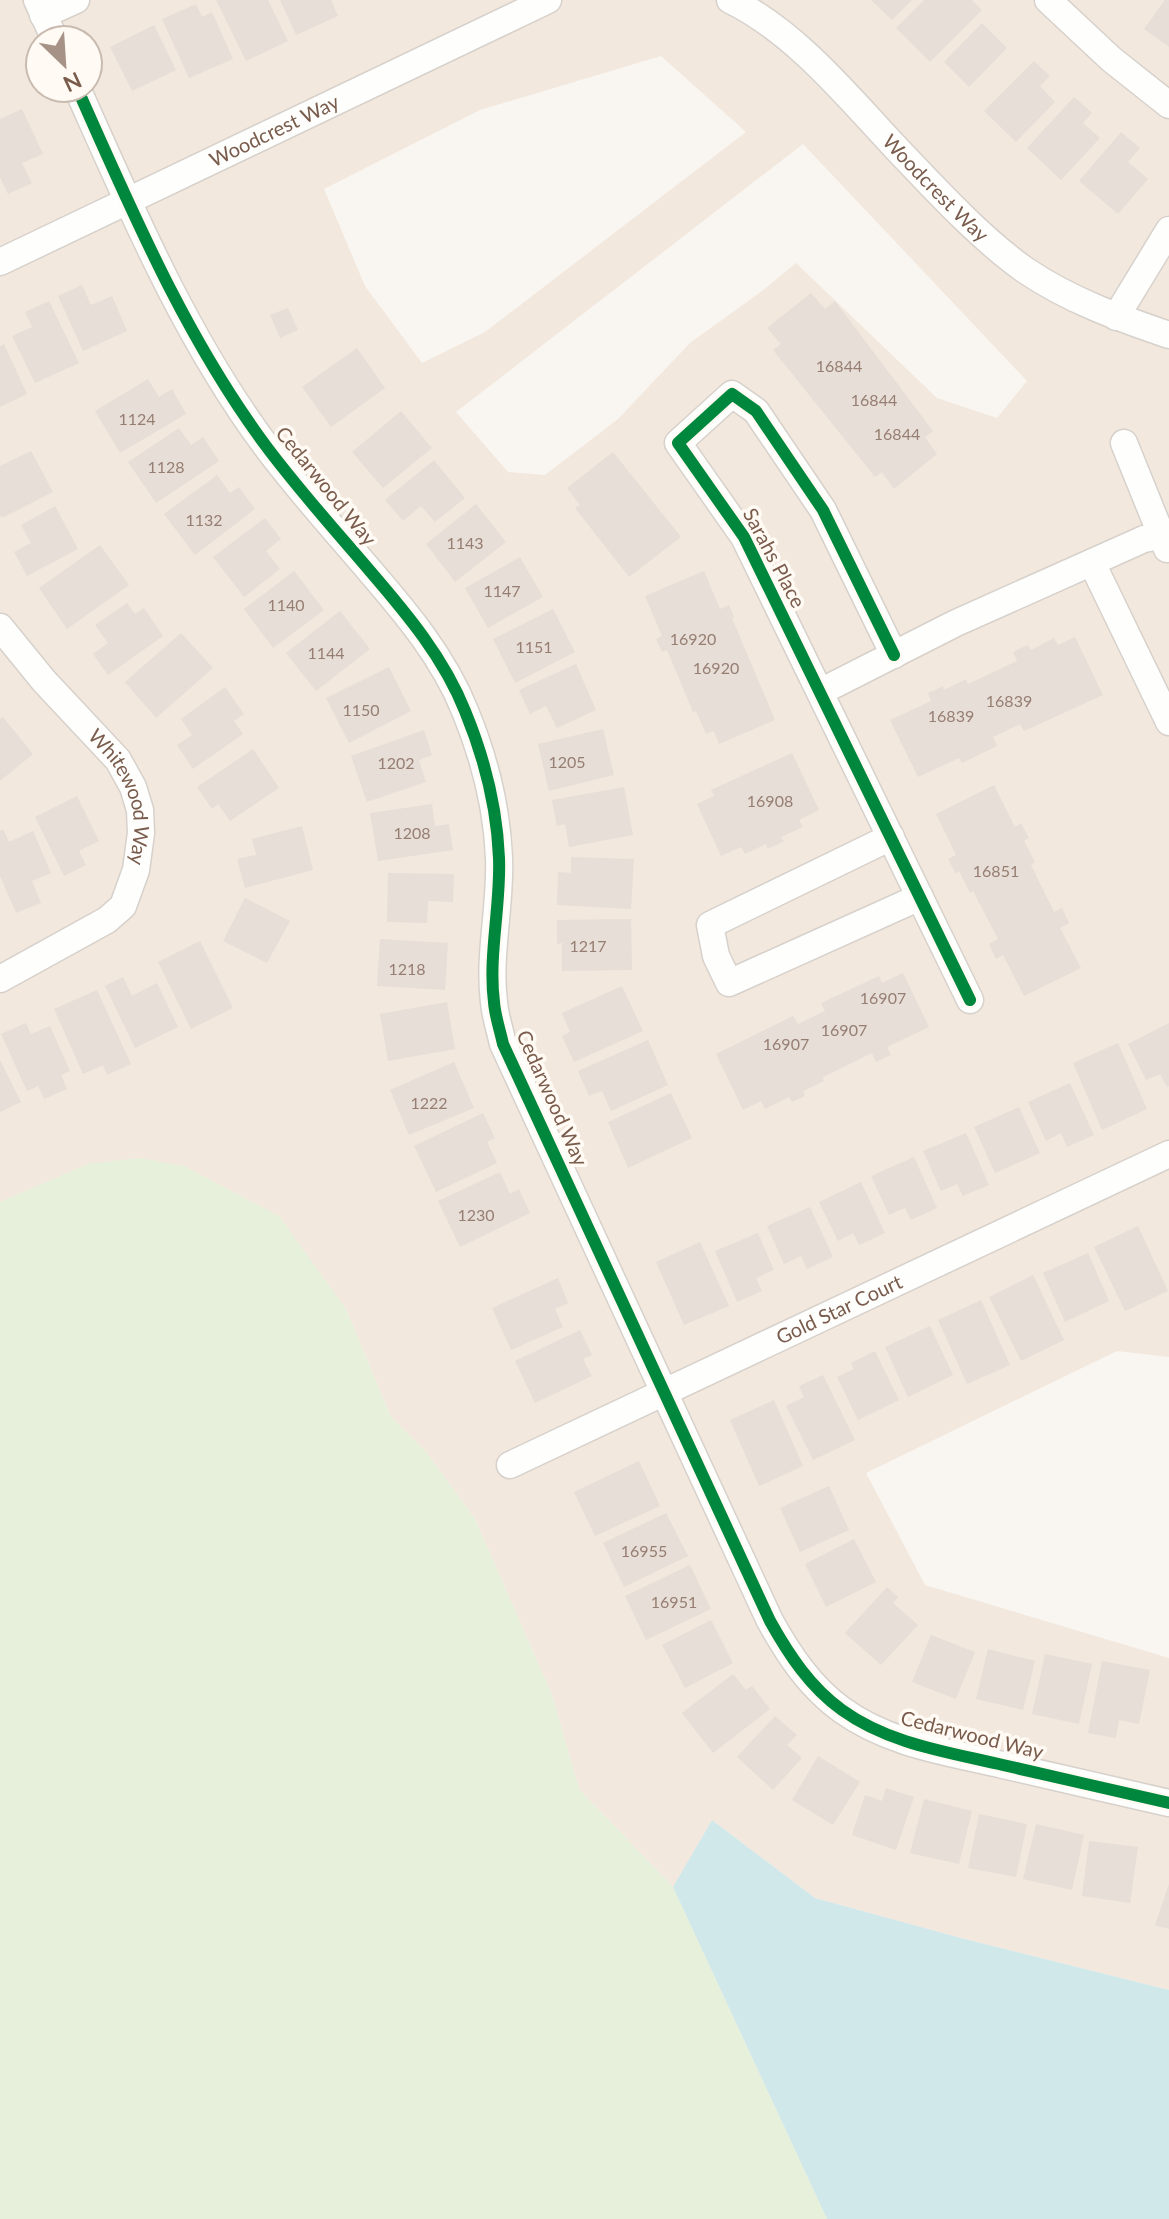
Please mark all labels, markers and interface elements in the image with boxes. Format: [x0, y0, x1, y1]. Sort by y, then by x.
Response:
north arrow [24, 24, 104, 104]
text: N [59, 67, 86, 98]
street label: Woodcrest Way [205, 88, 343, 171]
street label: Woodcrest Way [878, 129, 995, 247]
house number: 16844 [816, 356, 862, 375]
house number: 16844 [851, 390, 897, 409]
house number: 1124 [118, 409, 156, 428]
street label: Cedarwood Way [272, 421, 382, 550]
house number: 16844 [874, 424, 920, 443]
house number: 1128 [147, 457, 185, 476]
street label: Sarahs Place [739, 504, 811, 611]
house number: 1132 [185, 510, 223, 529]
house number: 1143 [446, 533, 484, 552]
house number: 1147 [483, 581, 521, 600]
house number: 1140 [267, 595, 305, 614]
house number: 16920 [670, 629, 716, 648]
house number: 1151 [515, 637, 553, 656]
house number: 1144 [307, 643, 345, 662]
house number: 16920 [693, 658, 739, 677]
house number: 16839 [986, 691, 1032, 710]
house number: 1150 [342, 700, 380, 719]
house number: 16839 [928, 706, 974, 725]
street label: Whitewood Way [84, 723, 155, 867]
house number: 1205 [548, 752, 586, 771]
house number: 1202 [377, 753, 415, 772]
house number: 16908 [747, 791, 793, 810]
house number: 1208 [393, 823, 431, 842]
house number: 16851 [973, 861, 1019, 880]
house number: 1217 [569, 936, 607, 955]
house number: 1218 [388, 959, 426, 978]
house number: 16907 [860, 988, 906, 1007]
house number: 16907 [821, 1020, 867, 1039]
street label: Cedarwood Way [512, 1026, 594, 1170]
house number: 16907 [763, 1034, 809, 1053]
house number: 1222 [410, 1093, 448, 1112]
house number: 1230 [457, 1205, 495, 1224]
street label: Gold Star Court [772, 1269, 906, 1349]
house number: 16955 [621, 1541, 667, 1560]
house number: 16951 [651, 1592, 697, 1611]
street label: Cedarwood Way [898, 1705, 1047, 1764]

